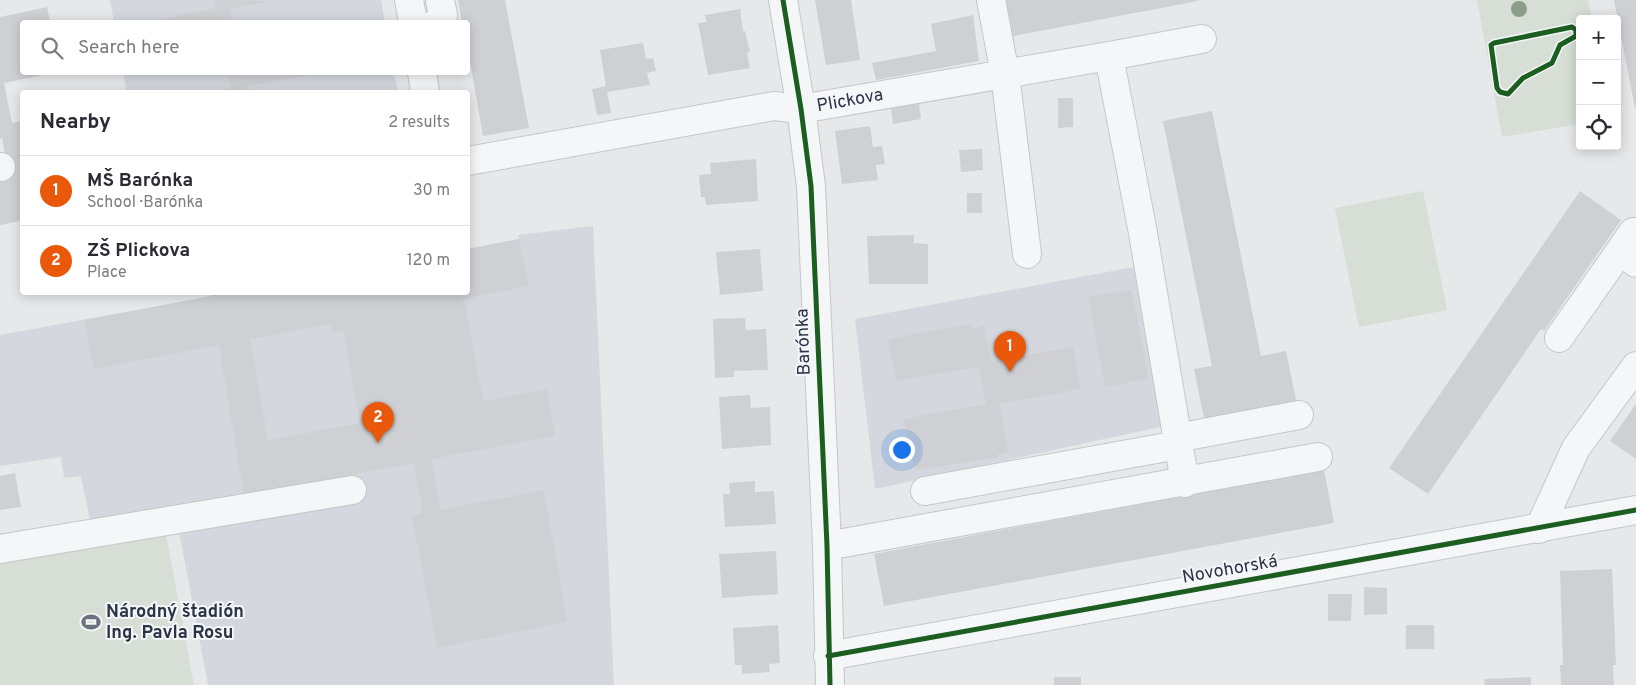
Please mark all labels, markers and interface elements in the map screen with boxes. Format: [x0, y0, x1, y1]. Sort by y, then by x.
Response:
map controls [1576, 15, 1621, 150]
button: + [1576, 15, 1621, 60]
search box [20, 20, 470, 75]
icon: search [38, 34, 66, 62]
text: Search here [78, 36, 180, 60]
button: − [1576, 60, 1621, 105]
street label: Plickova [815, 84, 885, 118]
button: locate [1576, 105, 1621, 150]
text: Nearby [40, 109, 111, 136]
text: 2 results [388, 113, 450, 133]
text: MŠ Barónka [87, 169, 193, 193]
text: 1 [53, 181, 59, 201]
text: 30 m [413, 181, 450, 201]
text: School · Barónka [87, 193, 203, 213]
text: ZŠ Plickova [87, 239, 190, 263]
text: 2 [51, 251, 61, 271]
text: 120 m [407, 251, 450, 271]
text: Place [87, 263, 127, 283]
street label: Barónka [791, 308, 817, 376]
pin: 1 [994, 331, 1026, 372]
pin: 2 [362, 402, 394, 443]
your location [889, 437, 915, 463]
street label: Novohorská [1180, 550, 1280, 590]
place label: Národný štadión Ing. Pavla Rosu [106, 601, 244, 645]
sports icon: Národný štadión Ing. Pavla Rosu [80, 611, 102, 633]

